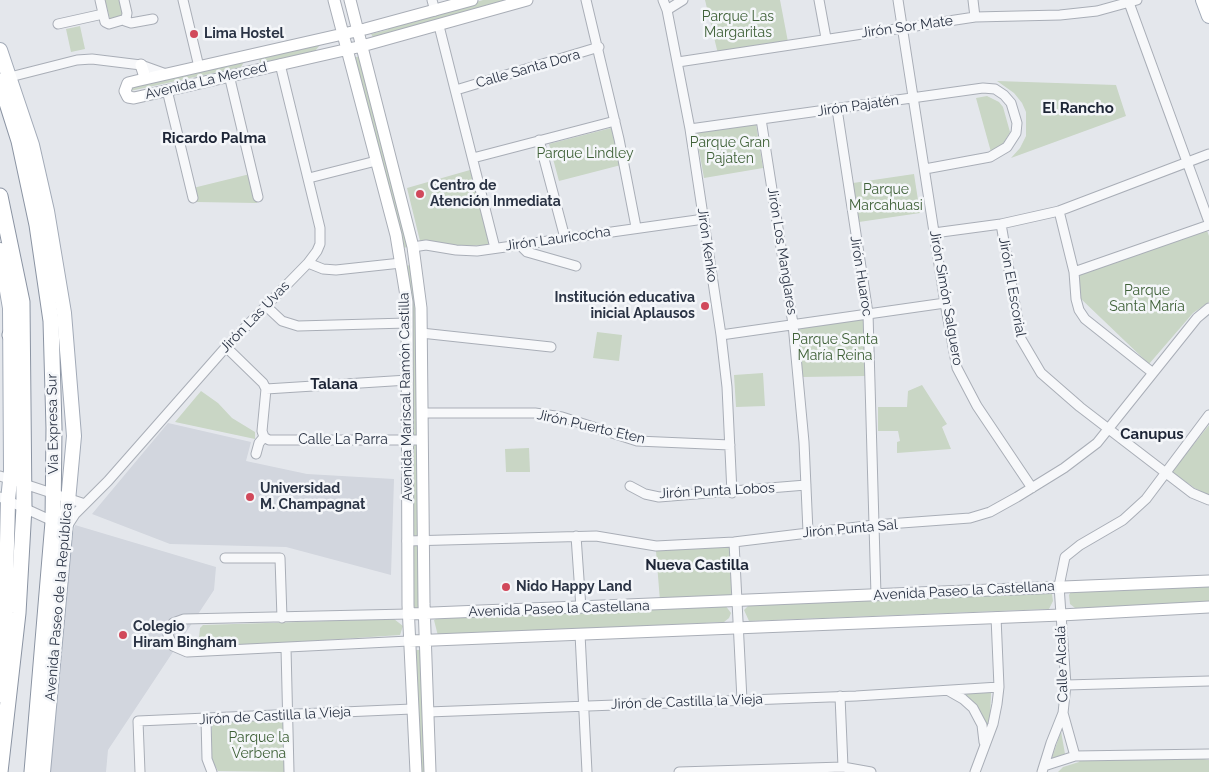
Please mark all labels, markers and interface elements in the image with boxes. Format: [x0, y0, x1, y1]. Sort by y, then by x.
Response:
park label: Parque Las Margaritas [702, 9, 774, 41]
street label: Jirón Sor Mate [860, 12, 954, 42]
place label: Lima Hostel [204, 26, 284, 42]
marker: Lima Hostel [188, 28, 200, 40]
street label: Calle Santa Dora [474, 46, 582, 92]
street label: Avenida La Merced [143, 59, 269, 103]
street label: Jirón Pajatén [816, 92, 900, 120]
district label: El Rancho [1042, 99, 1114, 117]
district label: Ricardo Palma [162, 129, 266, 147]
park label: Parque Gran Pajaten [690, 135, 770, 168]
park label: Parque Lindley [536, 146, 634, 162]
place label: Centro de Atención Inmediata [430, 178, 561, 210]
park label: Parque Marcahuasi [849, 182, 923, 214]
street label: Jirón Los Manglares [764, 186, 800, 316]
marker: Centro de Atención Inmediata [414, 188, 426, 200]
street label: Jirón Kenko [693, 207, 721, 283]
street label: Jirón Lauricocha [504, 223, 612, 255]
street label: Jirón Simón Salguero [926, 229, 966, 367]
street label: Jirón Huaroc [846, 234, 876, 318]
street label: Jirón El Escorial [995, 236, 1029, 338]
street label: Jirón Las Uvas [217, 278, 293, 356]
park label: Parque Santa María [1109, 283, 1185, 316]
place label: Institución educativa inicial Aplausos [555, 290, 695, 322]
street label: Avenida Mariscal Ramón Castilla [396, 292, 416, 502]
marker: Institución educativa inicial Aplausos [699, 300, 711, 312]
park label: Parque Santa María Reina [792, 332, 878, 364]
street label: Via Expresa Sur [44, 374, 62, 474]
district label: Talana [310, 375, 358, 393]
street label: Jirón Puerto Eten [535, 406, 647, 448]
district label: Canupus [1120, 425, 1184, 443]
street label: Calle La Parra [298, 432, 388, 448]
street label: Jirón Punta Lobos [659, 480, 775, 502]
place label: Universidad M. Champagnat [260, 481, 365, 514]
marker: Universidad M. Champagnat [244, 491, 256, 503]
street label: Avenida Paseo de la República [42, 502, 76, 702]
street label: Jirón Punta Sal [802, 516, 898, 542]
district label: Nueva Castilla [645, 556, 749, 574]
street label: Avenida Paseo la Castellana [873, 578, 1055, 604]
place label: Nido Happy Land [516, 579, 632, 595]
marker: Nido Happy Land [500, 581, 512, 593]
street label: Avenida Paseo la Castellana [468, 597, 650, 621]
place label: Colegio Hiram Bingham [133, 619, 237, 652]
street label: Calle Alcalá [1052, 625, 1072, 703]
marker: Colegio Hiram Bingham [117, 629, 129, 641]
street label: Jirón de Castilla la Vieja [611, 691, 763, 713]
street label: Jirón de Castilla la Vieja [199, 704, 351, 728]
park label: Parque la Verbena [228, 730, 290, 762]

